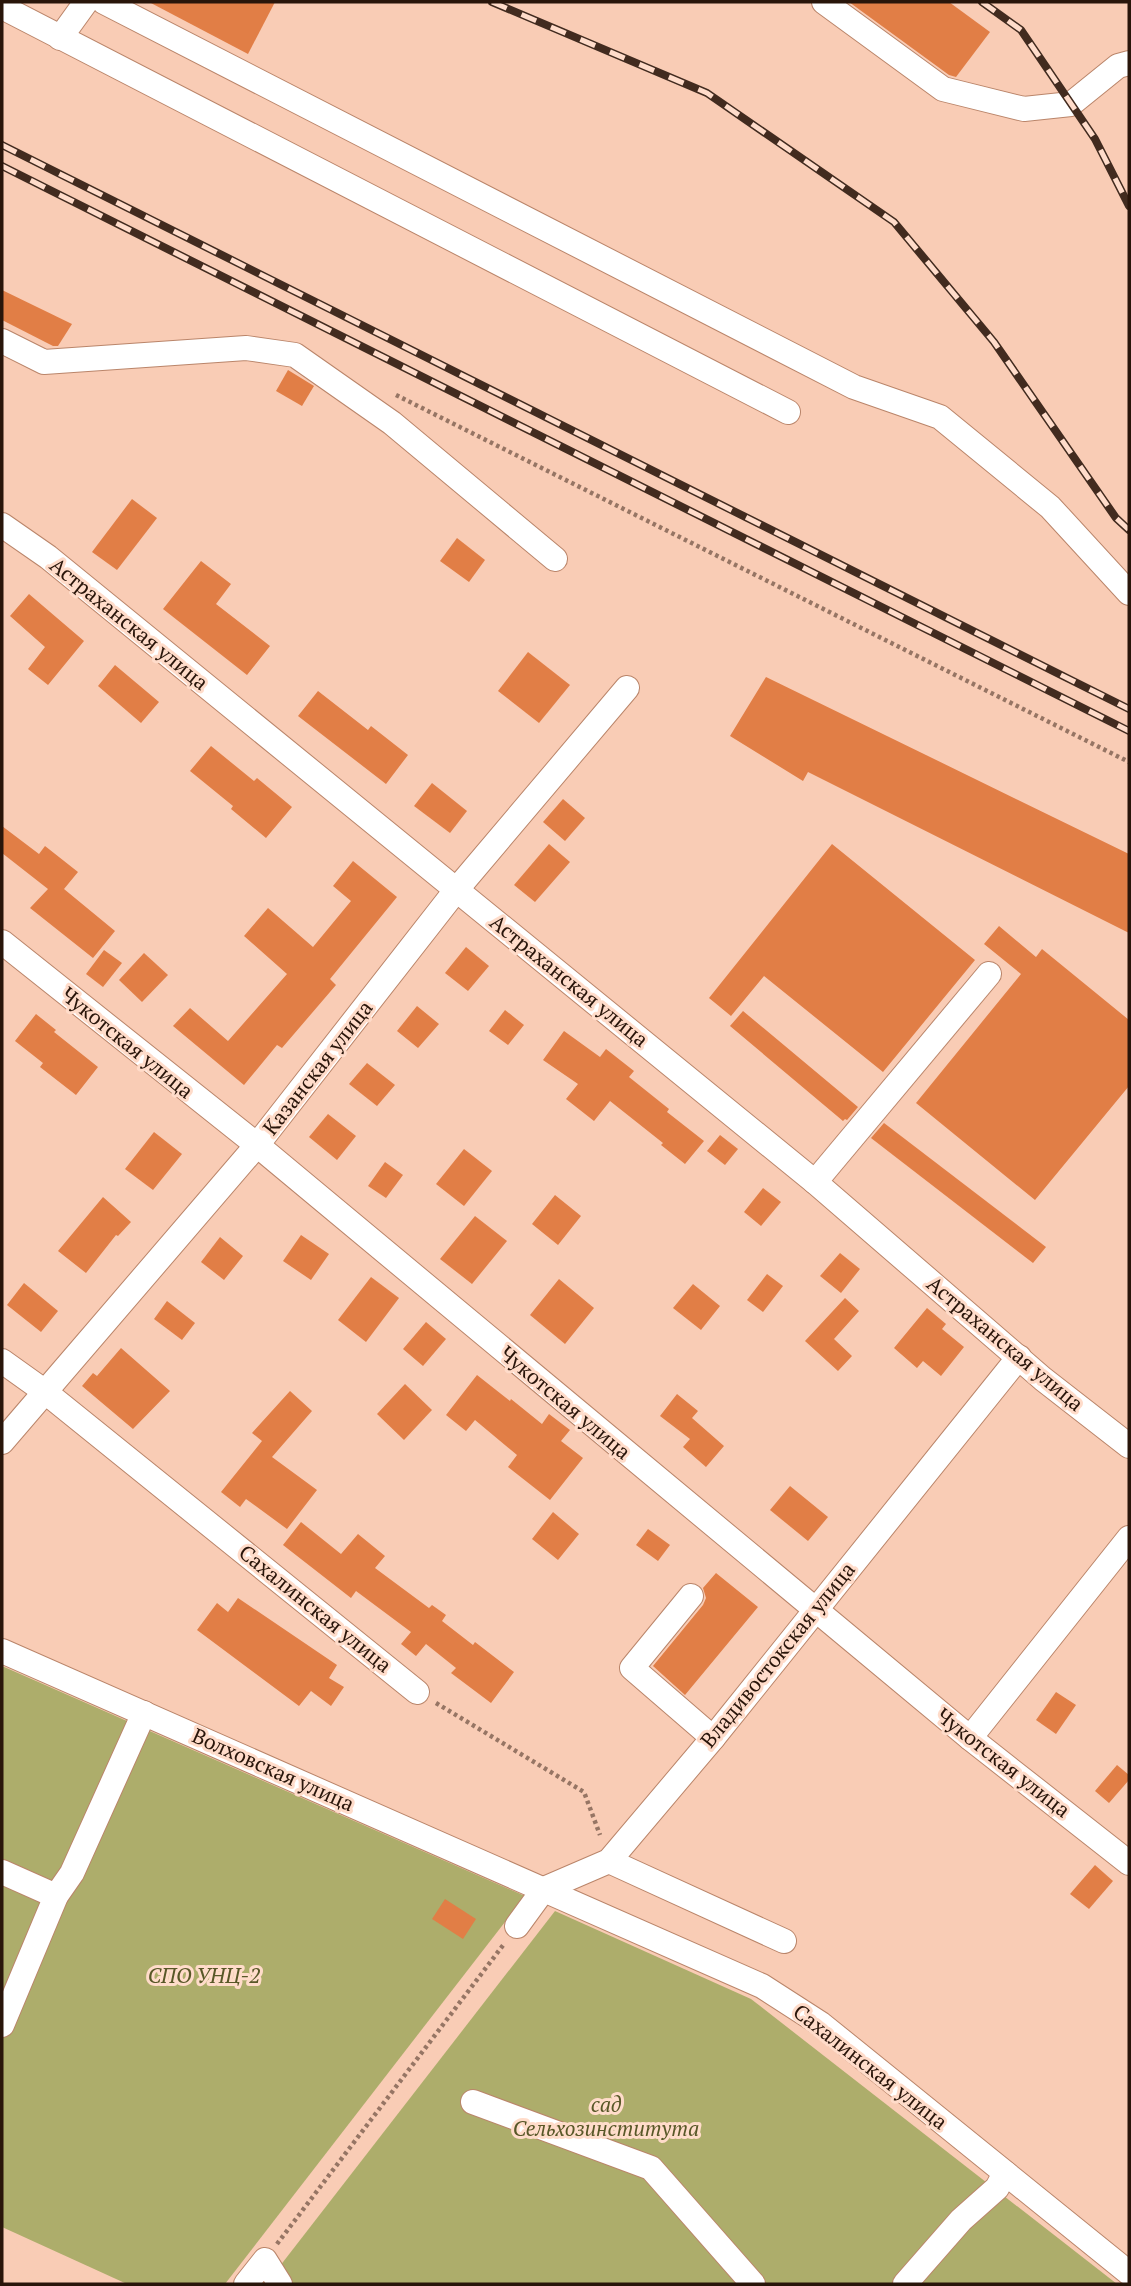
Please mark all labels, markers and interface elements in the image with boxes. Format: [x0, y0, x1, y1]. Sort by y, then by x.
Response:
street label: Астраханская улица [45, 551, 215, 696]
street label: Астраханская улица [485, 908, 655, 1053]
street label: Чукотская улица [56, 980, 200, 1105]
street label: Казанская улица [256, 994, 379, 1140]
street label: Астраханская улица [922, 1269, 1090, 1417]
street label: Чукотская улица [494, 1339, 637, 1465]
street label: Сахалинская улица [234, 1538, 398, 1679]
street label: Владивостокская улица [694, 1556, 861, 1753]
street label: Чукотская улица [931, 1701, 1077, 1824]
street label: Волховская улица [188, 1721, 359, 1818]
park label: СПО УНЦ-2 [148, 1961, 260, 1989]
street label: Сахалинская улица [788, 1997, 954, 2136]
park label: сад Сельхозинститута [513, 2090, 699, 2142]

